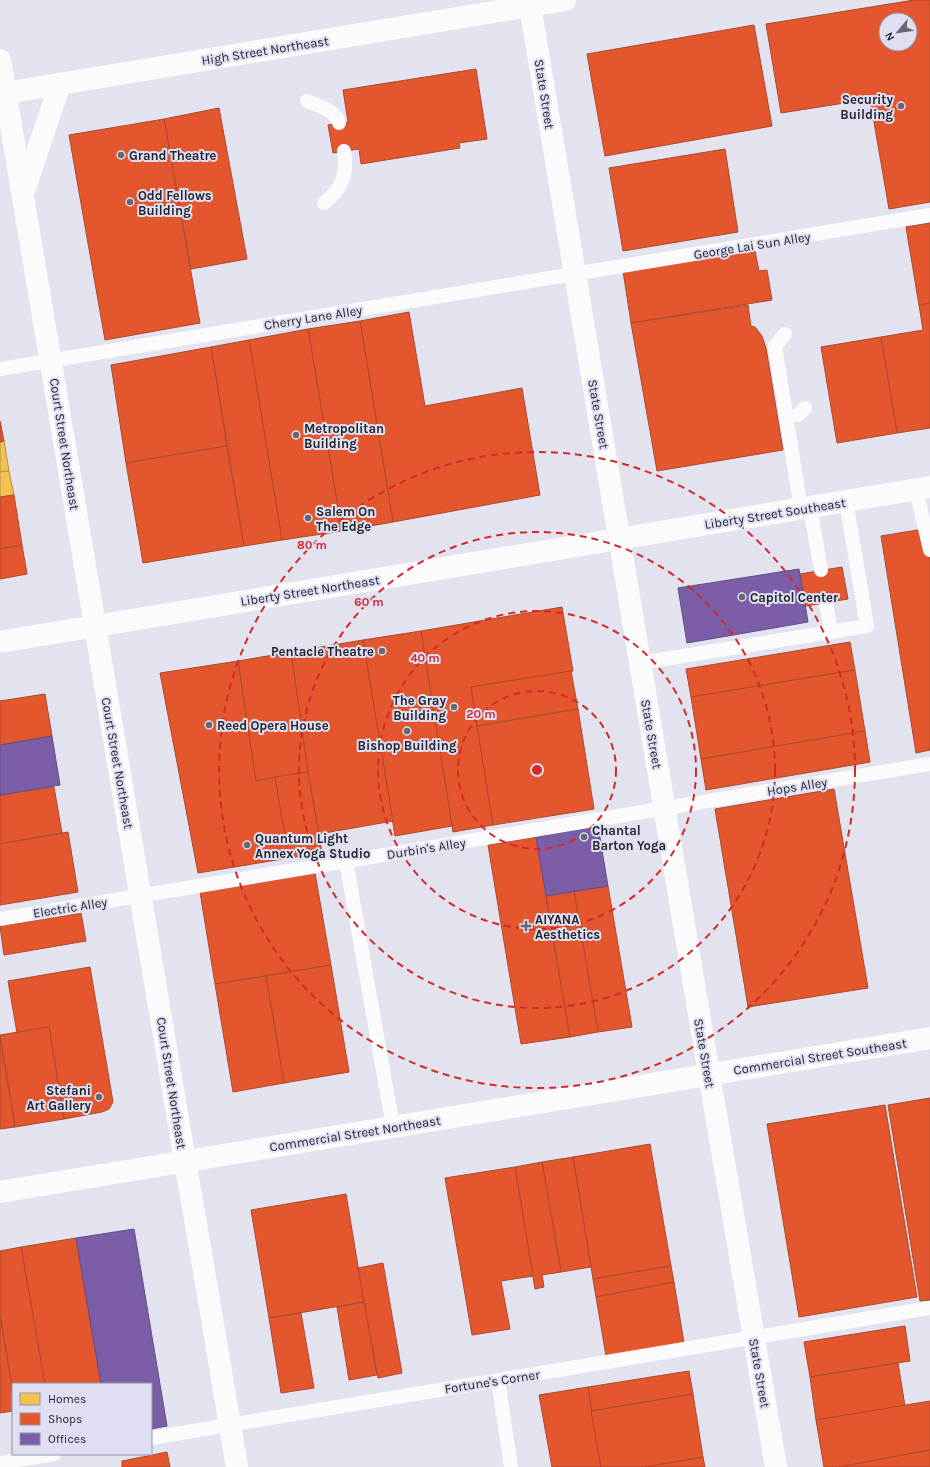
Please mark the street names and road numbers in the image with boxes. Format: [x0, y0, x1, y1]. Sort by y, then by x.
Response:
street label: High Street Northeast [200, 33, 330, 68]
street label: State Street [532, 58, 557, 130]
street label: George Lai Sun Alley [693, 229, 812, 262]
street label: Cherry Lane Alley [263, 302, 363, 333]
street label: Court Street Northeast [47, 377, 82, 511]
street label: State Street [585, 378, 612, 450]
street label: Liberty Street Southeast [703, 495, 847, 532]
street label: Liberty Street Northeast [239, 572, 381, 609]
street label: Court Street Northeast [99, 696, 136, 830]
street label: State Street [638, 698, 665, 770]
street label: Hops Alley [766, 774, 828, 799]
street label: Durbin's Alley [386, 835, 467, 862]
street label: Electric Alley [32, 894, 108, 921]
street label: Court Street Northeast [154, 1016, 189, 1150]
street label: State Street [691, 1017, 718, 1089]
street label: Commercial Street Southeast [732, 1035, 908, 1078]
street label: Commercial Street Northeast [268, 1113, 442, 1154]
street label: State Street [746, 1337, 773, 1409]
street label: Fortune's Corner [443, 1367, 541, 1396]

